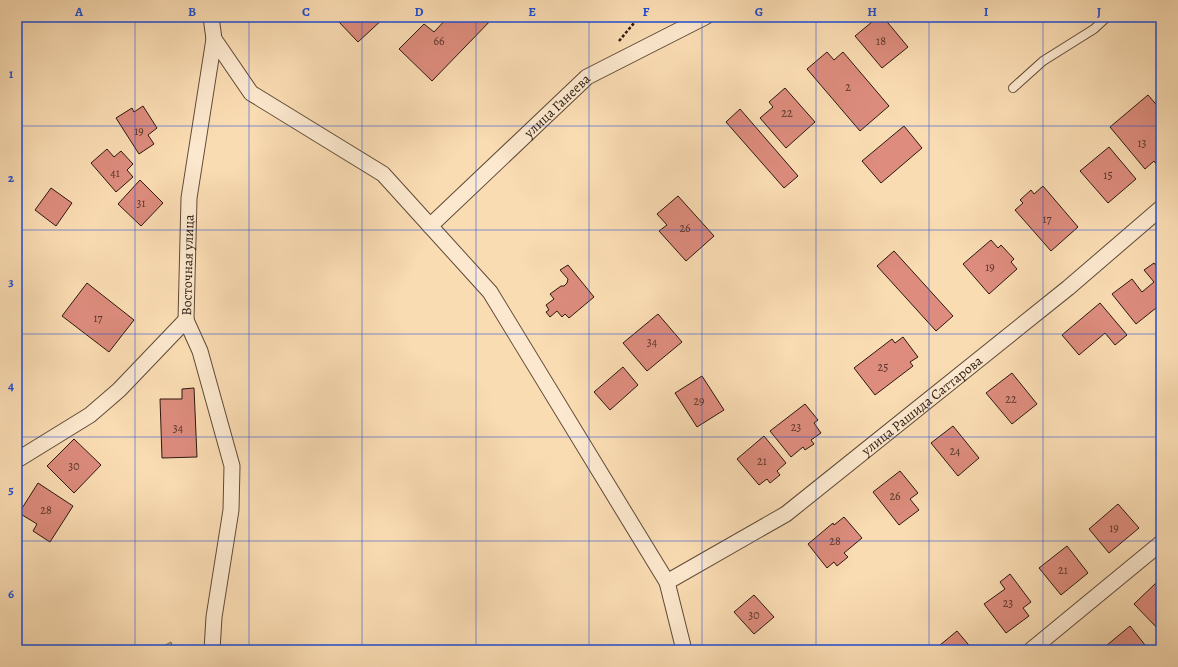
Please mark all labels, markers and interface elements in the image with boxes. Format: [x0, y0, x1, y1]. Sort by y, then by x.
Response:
text: A [74, 3, 84, 20]
text: B [188, 3, 196, 20]
text: C [302, 3, 310, 20]
text: D [414, 3, 424, 20]
text: E [528, 3, 536, 20]
text: F [643, 3, 650, 20]
text: G [755, 3, 763, 20]
text: H [867, 3, 877, 20]
text: I [984, 3, 989, 20]
text: J [1097, 3, 1101, 20]
house number: 66 [433, 33, 445, 49]
house number: 18 [876, 33, 886, 49]
text: 1 [9, 65, 14, 82]
street label: улица Ганеева [519, 69, 595, 143]
house number: 2 [845, 79, 851, 95]
house number: 22 [781, 105, 793, 121]
house number: 19 [134, 123, 144, 139]
house number: 13 [1137, 135, 1147, 151]
house number: 41 [110, 165, 120, 181]
house number: 15 [1103, 167, 1113, 183]
text: 2 [8, 169, 15, 186]
house number: 31 [136, 195, 146, 211]
house number: 17 [1042, 211, 1053, 227]
street label: Восточная улица [177, 214, 199, 316]
house number: 26 [679, 220, 691, 236]
house number: 19 [985, 259, 995, 275]
text: 3 [8, 273, 14, 290]
house number: 17 [93, 310, 104, 326]
house number: 34 [647, 334, 658, 350]
street label: улица Рашида Саттарова [857, 351, 987, 461]
house number: 25 [878, 359, 888, 375]
text: 4 [8, 377, 14, 394]
house number: 22 [1005, 391, 1017, 407]
house number: 29 [693, 393, 705, 409]
house number: 23 [791, 419, 801, 435]
house number: 34 [173, 420, 184, 436]
house number: 24 [949, 443, 961, 459]
house number: 21 [757, 453, 767, 469]
house number: 30 [68, 458, 80, 474]
text: 5 [8, 481, 14, 498]
house number: 26 [889, 488, 901, 504]
house number: 28 [40, 502, 52, 518]
house number: 19 [1109, 520, 1119, 536]
house number: 28 [829, 533, 841, 549]
house number: 21 [1058, 562, 1068, 578]
text: 6 [8, 585, 14, 602]
house number: 23 [1003, 595, 1013, 611]
house number: 30 [748, 607, 760, 623]

